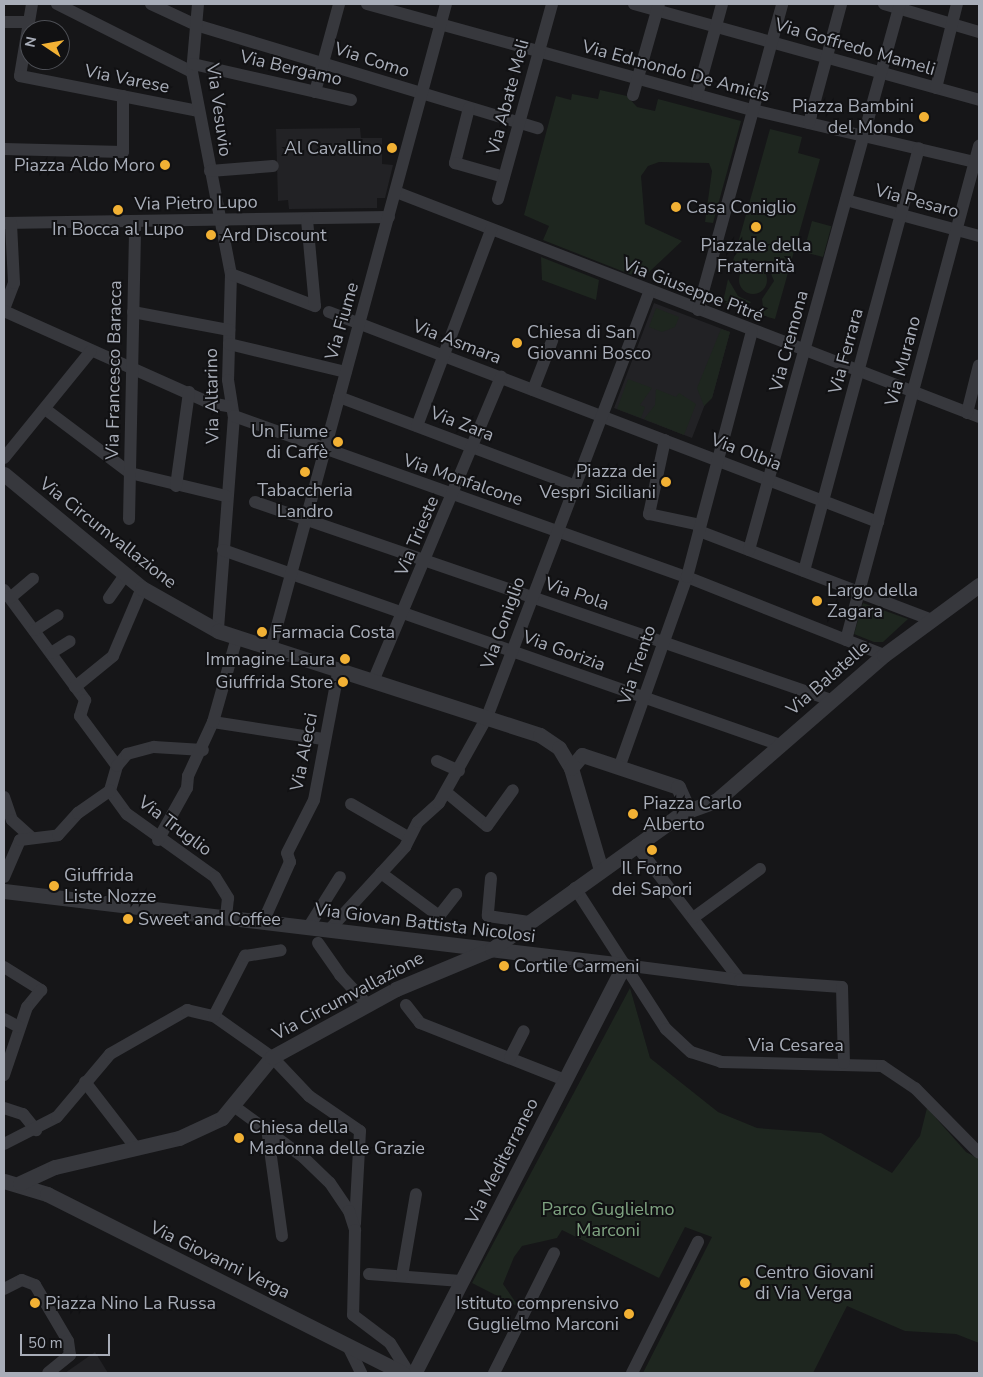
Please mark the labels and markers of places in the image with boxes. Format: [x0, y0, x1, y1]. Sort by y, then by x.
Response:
place label: Piazza Bambini del Mondo [792, 96, 914, 138]
marker: Piazza Bambini del Mondo [918, 111, 930, 123]
place label: Al Cavallino [284, 137, 382, 159]
marker: Al Cavallino [386, 142, 398, 154]
place label: Piazza Aldo Moro [14, 154, 155, 176]
marker: Piazza Aldo Moro [159, 159, 171, 171]
place label: Casa Coniglio [686, 196, 796, 218]
marker: Casa Coniglio [670, 201, 682, 213]
marker: In Bocca al Lupo [112, 204, 124, 216]
place label: In Bocca al Lupo [52, 218, 184, 240]
marker: Piazzale della Fraternità [750, 221, 762, 233]
place label: Ard Discount [221, 224, 327, 246]
marker: Ard Discount [205, 229, 217, 241]
place label: Piazzale della Fraternità [701, 235, 811, 278]
place label: Chiesa di San Giovanni Bosco [527, 322, 651, 364]
marker: Chiesa di San Giovanni Bosco [511, 337, 523, 349]
place label: Un Fiume di Caffè [251, 421, 328, 464]
marker: Un Fiume di Caffè [332, 436, 344, 448]
place label: Piazza dei Vespri Siciliani [539, 461, 656, 504]
marker: Tabaccheria Landro [299, 466, 311, 478]
marker: Piazza dei Vespri Siciliani [660, 476, 672, 488]
place label: Tabaccheria Landro [257, 480, 353, 522]
place label: Largo della Zagara [827, 580, 918, 622]
marker: Largo della Zagara [811, 595, 823, 607]
place label: Farmacia Costa [272, 621, 395, 643]
marker: Farmacia Costa [256, 626, 268, 638]
place label: Immagine Laura [206, 648, 335, 670]
marker: Immagine Laura [339, 653, 351, 665]
place label: Giuffrida Store [216, 671, 333, 693]
marker: Giuffrida Store [337, 676, 349, 688]
place label: Piazza Carlo Alberto [643, 793, 742, 836]
marker: Piazza Carlo Alberto [627, 808, 639, 820]
marker: Il Forno dei Sapori [646, 844, 658, 856]
place label: Il Forno dei Sapori [612, 858, 692, 901]
place label: Giuffrida Liste Nozze [64, 865, 156, 908]
marker: Giuffrida Liste Nozze [48, 880, 60, 892]
place label: Sweet and Coffee [138, 908, 281, 930]
marker: Sweet and Coffee [122, 913, 134, 925]
place label: Cortile Carmeni [514, 955, 640, 977]
marker: Cortile Carmeni [498, 960, 510, 972]
place label: Chiesa della Madonna delle Grazie [249, 1117, 425, 1160]
marker: Chiesa della Madonna delle Grazie [233, 1132, 245, 1144]
place label: Centro Giovani di Via Verga [755, 1262, 874, 1304]
marker: Centro Giovani di Via Verga [739, 1277, 751, 1289]
place label: Piazza Nino La Russa [45, 1292, 216, 1314]
place label: Istituto comprensivo Guglielmo Marconi [456, 1293, 619, 1336]
marker: Piazza Nino La Russa [29, 1297, 41, 1309]
marker: Istituto comprensivo Guglielmo Marconi [623, 1308, 635, 1320]

